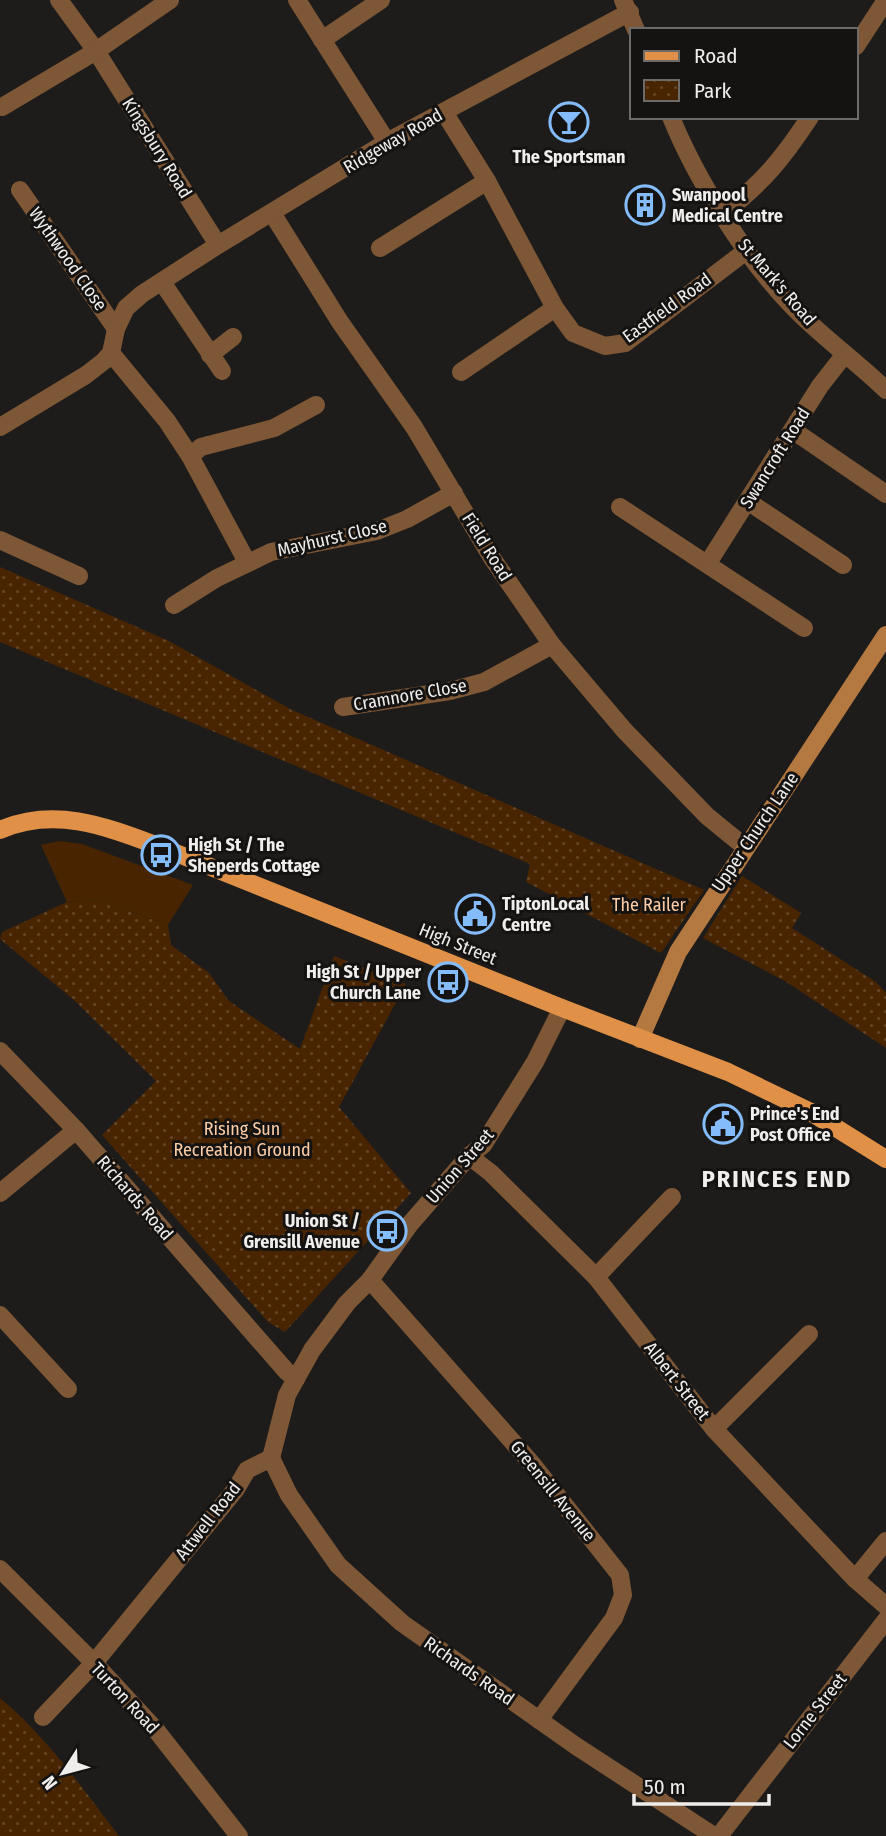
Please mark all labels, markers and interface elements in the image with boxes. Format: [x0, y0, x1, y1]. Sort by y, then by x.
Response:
legend [630, 28, 858, 119]
text: Road [694, 43, 738, 69]
text: Park [694, 78, 732, 104]
street label: Kingsbury Road [117, 94, 197, 202]
bar icon: The Sportsman [548, 101, 590, 143]
street label: Ridgeway Road [340, 104, 446, 178]
place label: The Sportsman [513, 146, 625, 168]
building icon: Swanpool Medical Centre [624, 184, 666, 226]
place label: Swanpool Medical Centre [672, 184, 783, 227]
street label: Wythwood Close [24, 203, 112, 315]
street label: St Mark's Road [733, 234, 821, 330]
street label: Eastfield Road [618, 268, 716, 348]
street label: Swancroft Road [735, 404, 815, 512]
street label: Field Road [457, 509, 517, 585]
street label: Mayhurst Close [275, 515, 389, 561]
street label: Cramnore Close [352, 674, 469, 716]
street label: Upper Church Lane [707, 768, 803, 896]
bus stop icon: High St / The Sheperds Cottage [140, 834, 182, 876]
place label: High St / The Sheperds Cottage [188, 834, 320, 877]
public building icon: TiptonLocal Centre [454, 893, 496, 935]
place label: TiptonLocal Centre [502, 893, 589, 936]
park label: The Railer [612, 894, 687, 916]
street label: High Street [416, 918, 500, 970]
place label: High St / Upper Church Lane [306, 961, 421, 1004]
bus stop icon: High St / Upper Church Lane [427, 961, 469, 1003]
public building icon: Prince's End Post Office [702, 1103, 744, 1145]
place label: Prince's End Post Office [750, 1103, 840, 1146]
park label: Rising Sun Recreation Ground [173, 1118, 311, 1161]
street label: Union Street [421, 1124, 499, 1208]
street label: Richards Road [92, 1151, 178, 1245]
district label: PRINCES END [702, 1165, 852, 1193]
place label: Union St / Grensill Avenue [244, 1210, 360, 1253]
bus stop icon: Union St / Grensill Avenue [366, 1210, 408, 1252]
street label: Albert Street [640, 1337, 714, 1425]
street label: Greensill Avenue [506, 1436, 600, 1546]
street label: Attwell Road [171, 1478, 245, 1564]
street label: Richards Road [420, 1632, 518, 1710]
street label: Turton Road [86, 1658, 164, 1738]
street label: Lorne Street [779, 1669, 852, 1753]
north arrow [28, 1738, 98, 1808]
scale bar [634, 1762, 769, 1806]
text: N [37, 1771, 62, 1794]
text: 50 m [644, 1774, 686, 1800]

